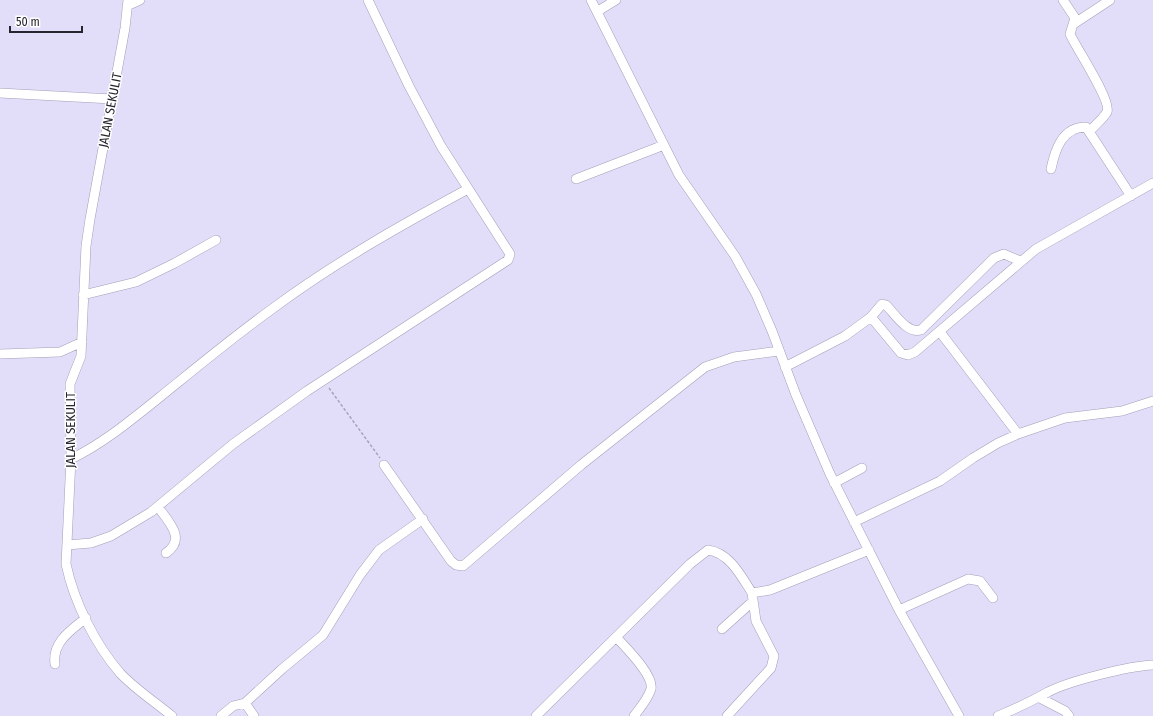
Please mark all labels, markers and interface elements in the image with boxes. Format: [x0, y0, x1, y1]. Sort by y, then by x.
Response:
scale bar [10, 8, 82, 34]
text: 50 m [16, 15, 40, 29]
street label: JALAN SEKULIT [95, 71, 125, 149]
street label: JALAN SEKULIT [63, 392, 78, 468]

